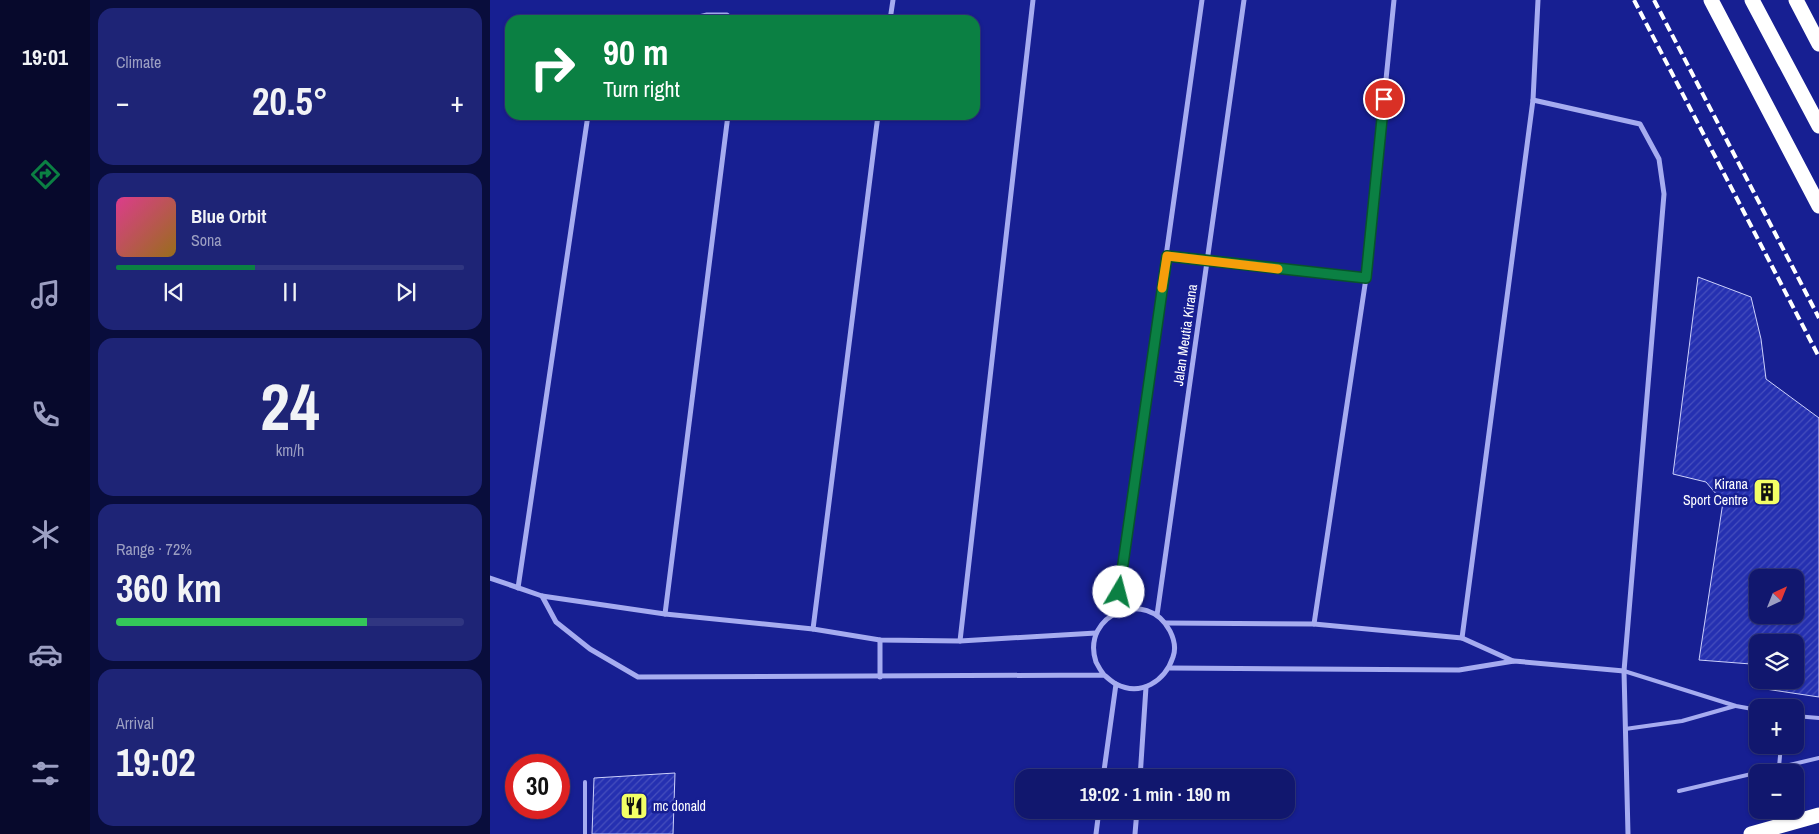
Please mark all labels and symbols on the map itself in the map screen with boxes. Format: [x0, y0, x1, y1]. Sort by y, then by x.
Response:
pin [1363, 78, 1405, 120]
street label: Jalan Meutia Kirana [1169, 282, 1201, 387]
place label: Kirana Sport Centre [1683, 475, 1749, 509]
building icon: Kirana Sport Centre [1752, 477, 1782, 507]
position arrow [1092, 565, 1144, 617]
north arrow [1749, 569, 1804, 624]
speed limit sign: 30 [505, 754, 570, 819]
restaurant icon: mc donald [619, 791, 649, 821]
place label: mc donald [653, 797, 706, 815]

